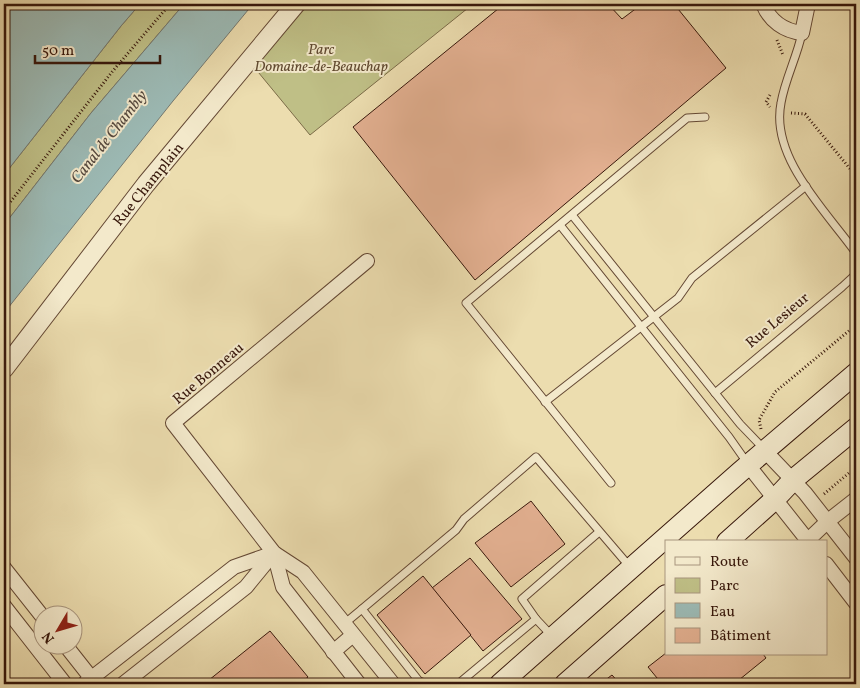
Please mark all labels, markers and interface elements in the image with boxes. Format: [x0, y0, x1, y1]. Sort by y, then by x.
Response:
scale bar [35, 32, 160, 64]
park label: Parc Domaine-de-Beauchap [254, 40, 388, 78]
text: 50 m [42, 41, 74, 62]
water label: Canal de Chambly [66, 86, 153, 189]
street label: Rue Champlain [109, 139, 190, 231]
street label: Rue Lesieur [742, 288, 814, 354]
street label: Rue Bonneau [169, 338, 249, 410]
legend [665, 540, 828, 656]
text: Route [710, 552, 749, 573]
text: Parc [710, 576, 739, 597]
text: Eau [710, 602, 735, 623]
north arrow [32, 606, 82, 656]
text: Bâtiment [710, 626, 771, 647]
text: N [38, 627, 60, 647]

